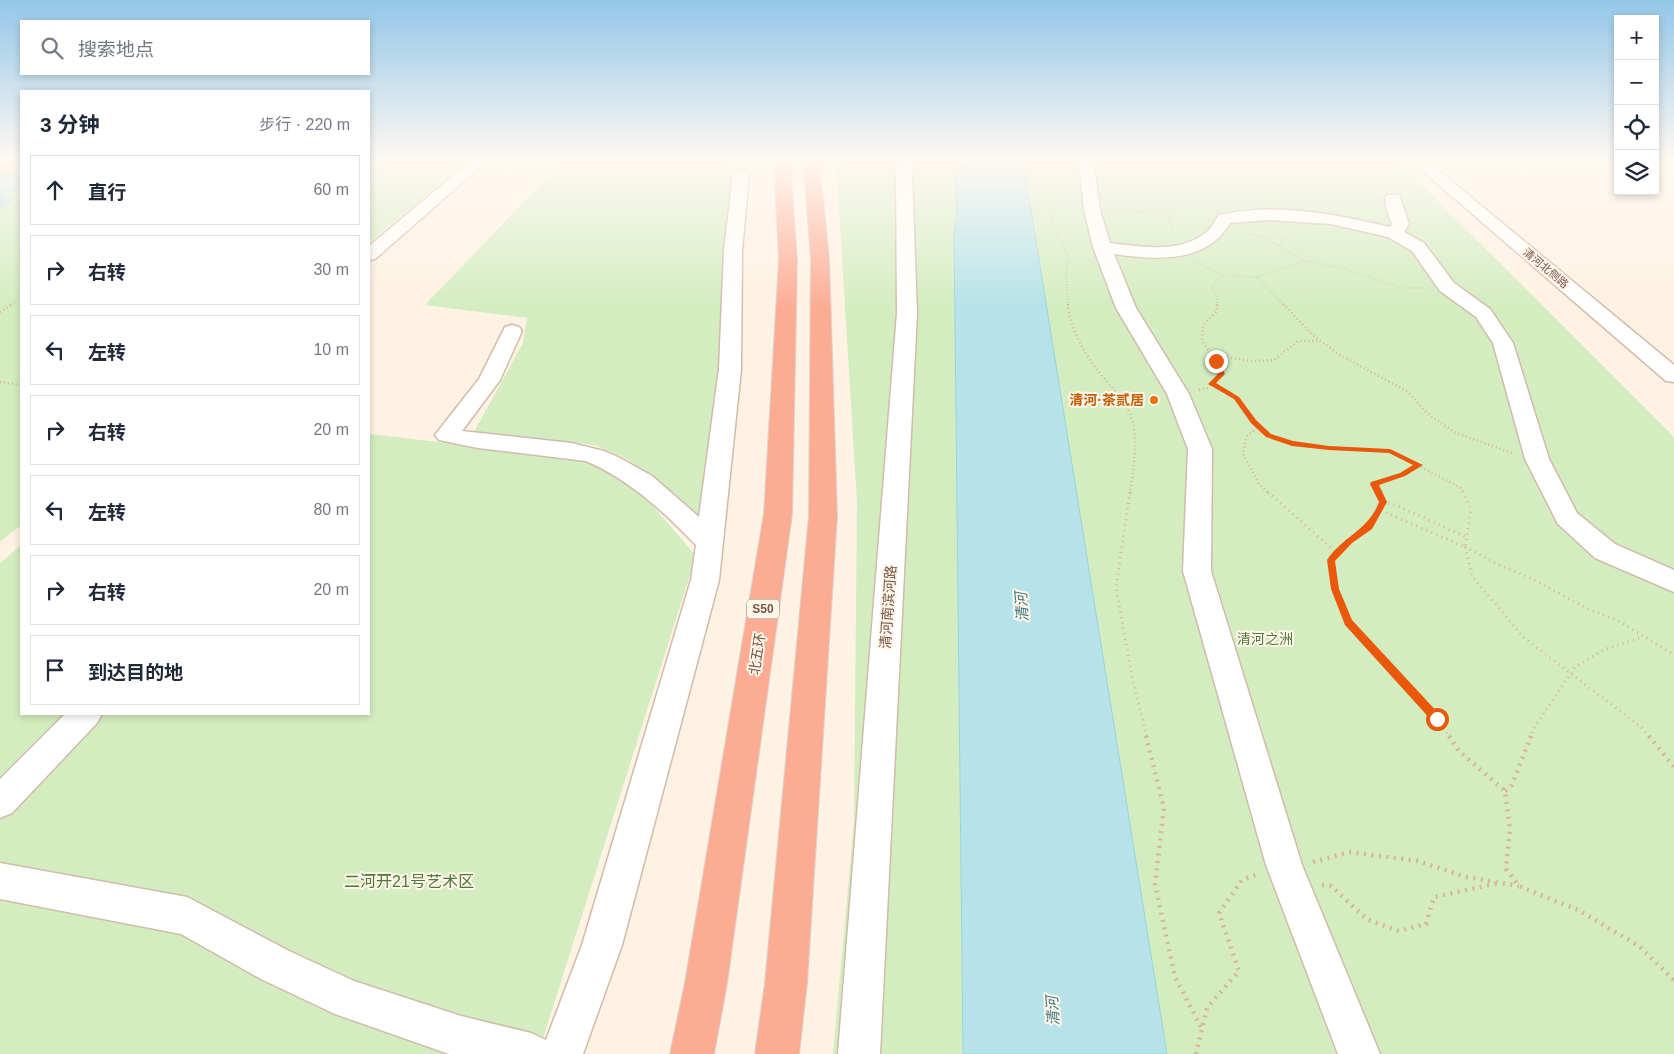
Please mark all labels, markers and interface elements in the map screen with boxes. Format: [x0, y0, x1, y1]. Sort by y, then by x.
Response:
map controls [1614, 15, 1659, 195]
button: + [1614, 15, 1659, 60]
search box [20, 20, 370, 75]
icon: search [38, 34, 66, 62]
text: 搜索地点 [78, 39, 154, 60]
button: − [1614, 60, 1659, 105]
button: locate [1614, 105, 1659, 150]
text: 3 分钟 [40, 113, 100, 136]
text: 步行 · 220 m [259, 116, 350, 133]
button: layers [1614, 150, 1659, 195]
icon: ahead [41, 176, 69, 204]
text: 60 m [313, 181, 349, 198]
text: 直行 [88, 182, 126, 203]
street label: 清河北侧路 [1521, 246, 1571, 290]
icon: right [41, 256, 69, 284]
text: 30 m [313, 261, 349, 278]
text: 右转 [88, 262, 126, 283]
icon: left [41, 336, 69, 364]
text: 10 m [313, 341, 349, 358]
text: 左转 [88, 342, 126, 363]
route end [1205, 350, 1228, 373]
place label: 清河·茶贰居 [1069, 392, 1144, 408]
marker: 清河·茶贰居 [1148, 394, 1160, 406]
icon: right [41, 416, 69, 444]
text: 20 m [313, 421, 349, 438]
text: 右转 [88, 422, 126, 443]
icon: left [41, 496, 69, 524]
text: 80 m [313, 501, 349, 518]
text: 左转 [88, 502, 126, 523]
street label: 清河南滨河路 [877, 565, 899, 649]
icon: right [41, 576, 69, 604]
text: 20 m [313, 581, 349, 598]
text: 右转 [88, 582, 126, 603]
water label: 清河 [1012, 588, 1031, 623]
road number: S50 [747, 600, 779, 618]
park label: 清河之洲 [1237, 631, 1293, 647]
street label: 北五环 [746, 632, 768, 676]
icon: arrive [41, 656, 69, 684]
text: 到达目的地 [88, 662, 183, 683]
route start [1426, 708, 1449, 731]
park label: 二河开21号艺术区 [344, 873, 474, 890]
water label: 清河 [1043, 992, 1062, 1027]

